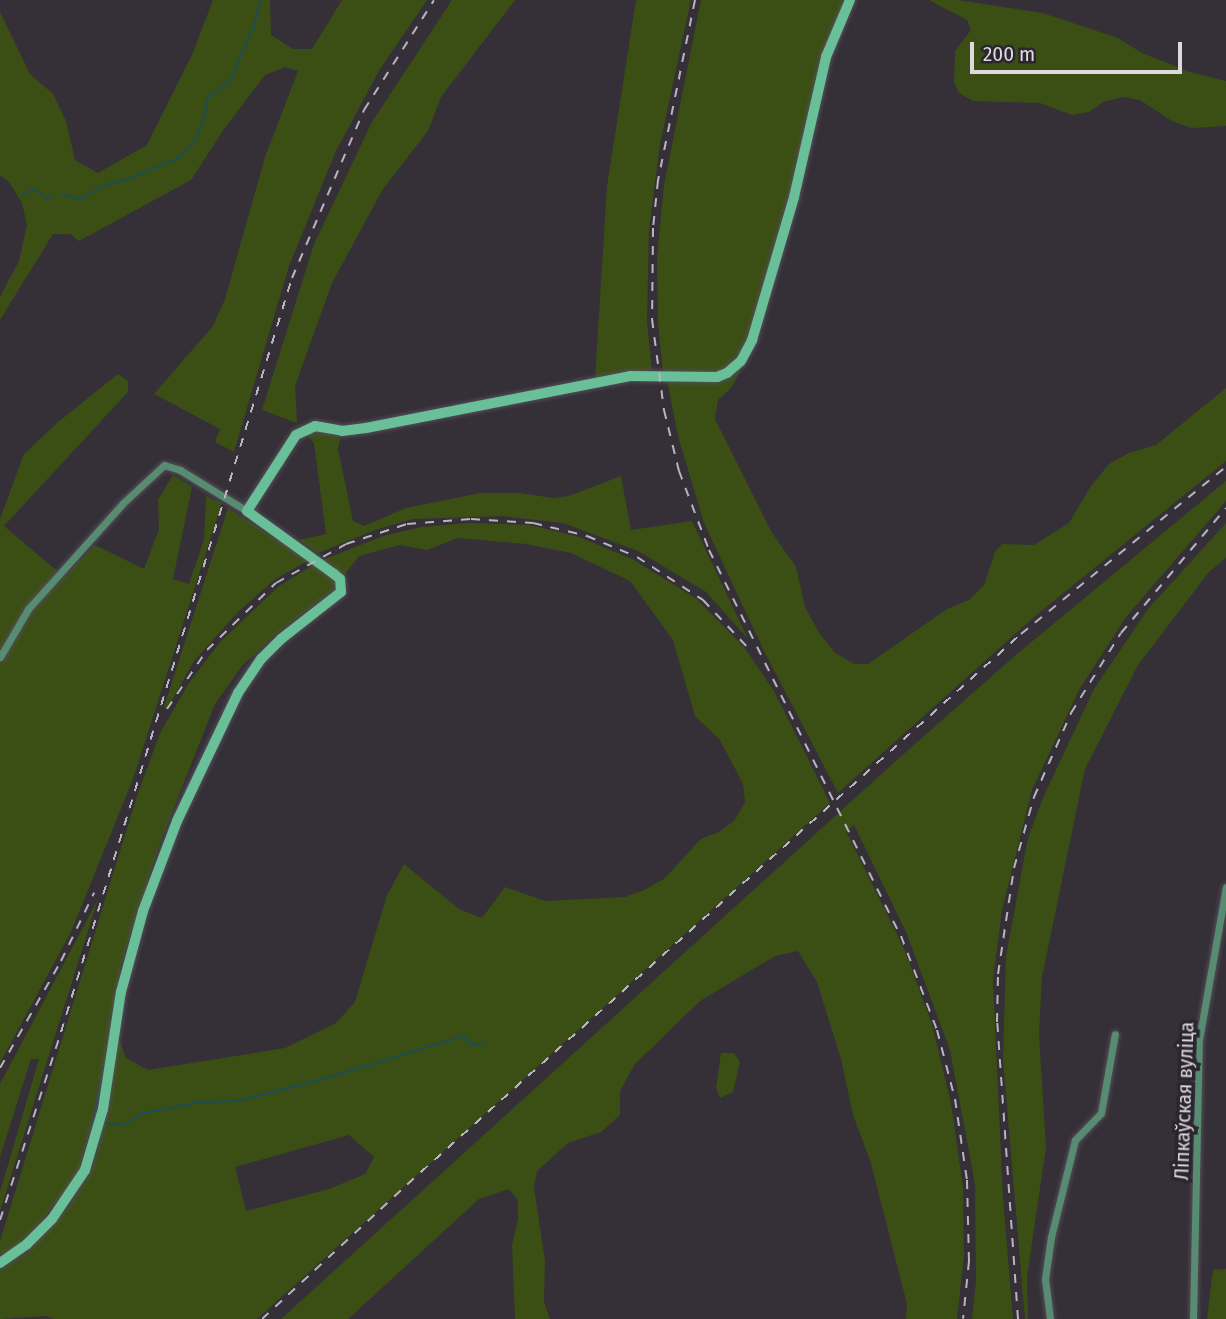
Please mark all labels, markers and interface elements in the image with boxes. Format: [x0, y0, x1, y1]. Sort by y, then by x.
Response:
scale bar [974, 28, 1186, 72]
text: 200 m [983, 41, 1035, 67]
street label: Ліпкаўская вуліца [1169, 1021, 1199, 1181]

